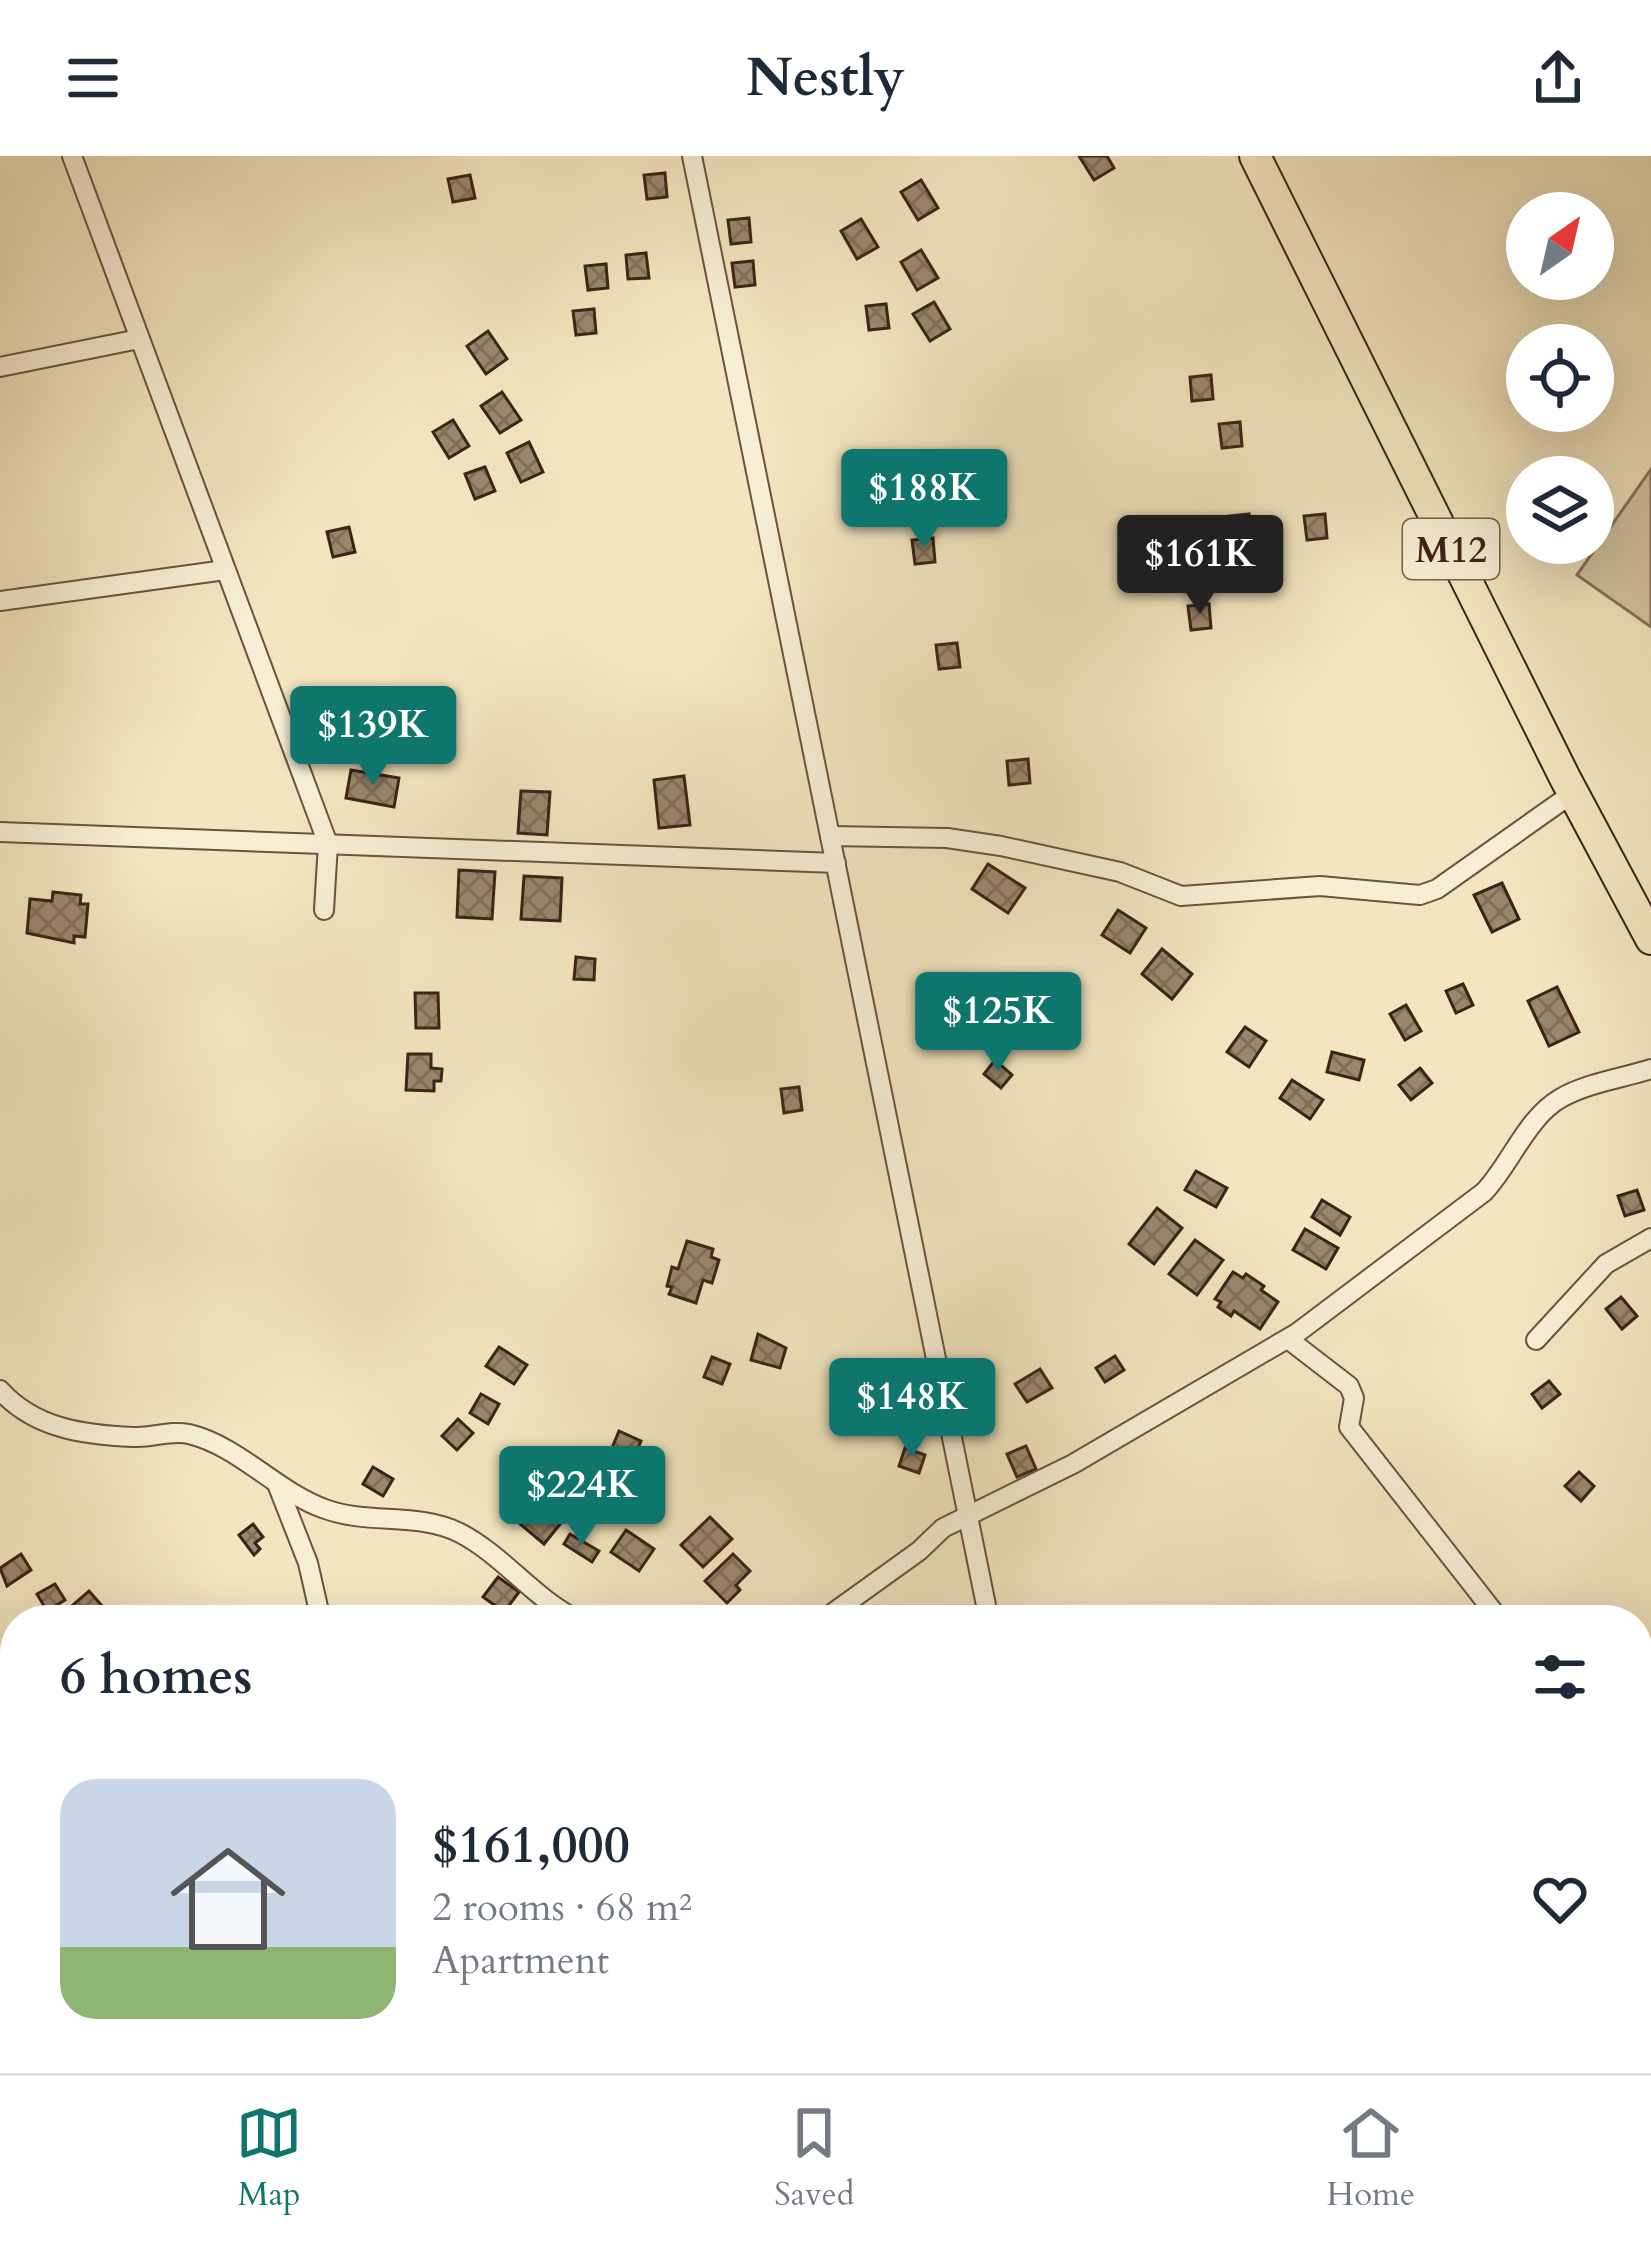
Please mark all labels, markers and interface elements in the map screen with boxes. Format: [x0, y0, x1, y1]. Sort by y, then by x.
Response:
text: Nestly [746, 42, 905, 115]
icon: menu [60, 45, 126, 111]
icon: share [1525, 45, 1591, 111]
north arrow [1506, 192, 1614, 300]
map controls [1506, 192, 1614, 564]
button: locate [1506, 324, 1614, 432]
pin: $188K [840, 449, 1008, 551]
button: layers [1506, 456, 1614, 564]
text: $188K [868, 461, 980, 514]
pin: $161K [1116, 515, 1284, 617]
road number: M12 [1403, 519, 1499, 579]
text: $161K [1144, 527, 1256, 580]
pin: $139K [289, 686, 457, 788]
text: $139K [317, 698, 429, 751]
pin: $125K [914, 972, 1082, 1074]
text: $125K [942, 984, 1054, 1037]
pin: $148K [828, 1358, 996, 1460]
text: $148K [856, 1370, 968, 1423]
pin: $224K [498, 1446, 666, 1548]
text: $224K [526, 1458, 638, 1511]
text: 6 homes [60, 1642, 252, 1712]
icon: filters [1527, 1644, 1593, 1710]
text: $161,000 [432, 1811, 630, 1881]
icon: home [156, 1827, 300, 1971]
icon: heart [1527, 1866, 1593, 1932]
text: 2 rooms · 68 m² [432, 1881, 692, 1934]
text: Apartment [432, 1934, 609, 1987]
tab: Map [236, 2100, 302, 2217]
tab: Saved [774, 2100, 854, 2217]
tab: Home [1327, 2100, 1415, 2217]

